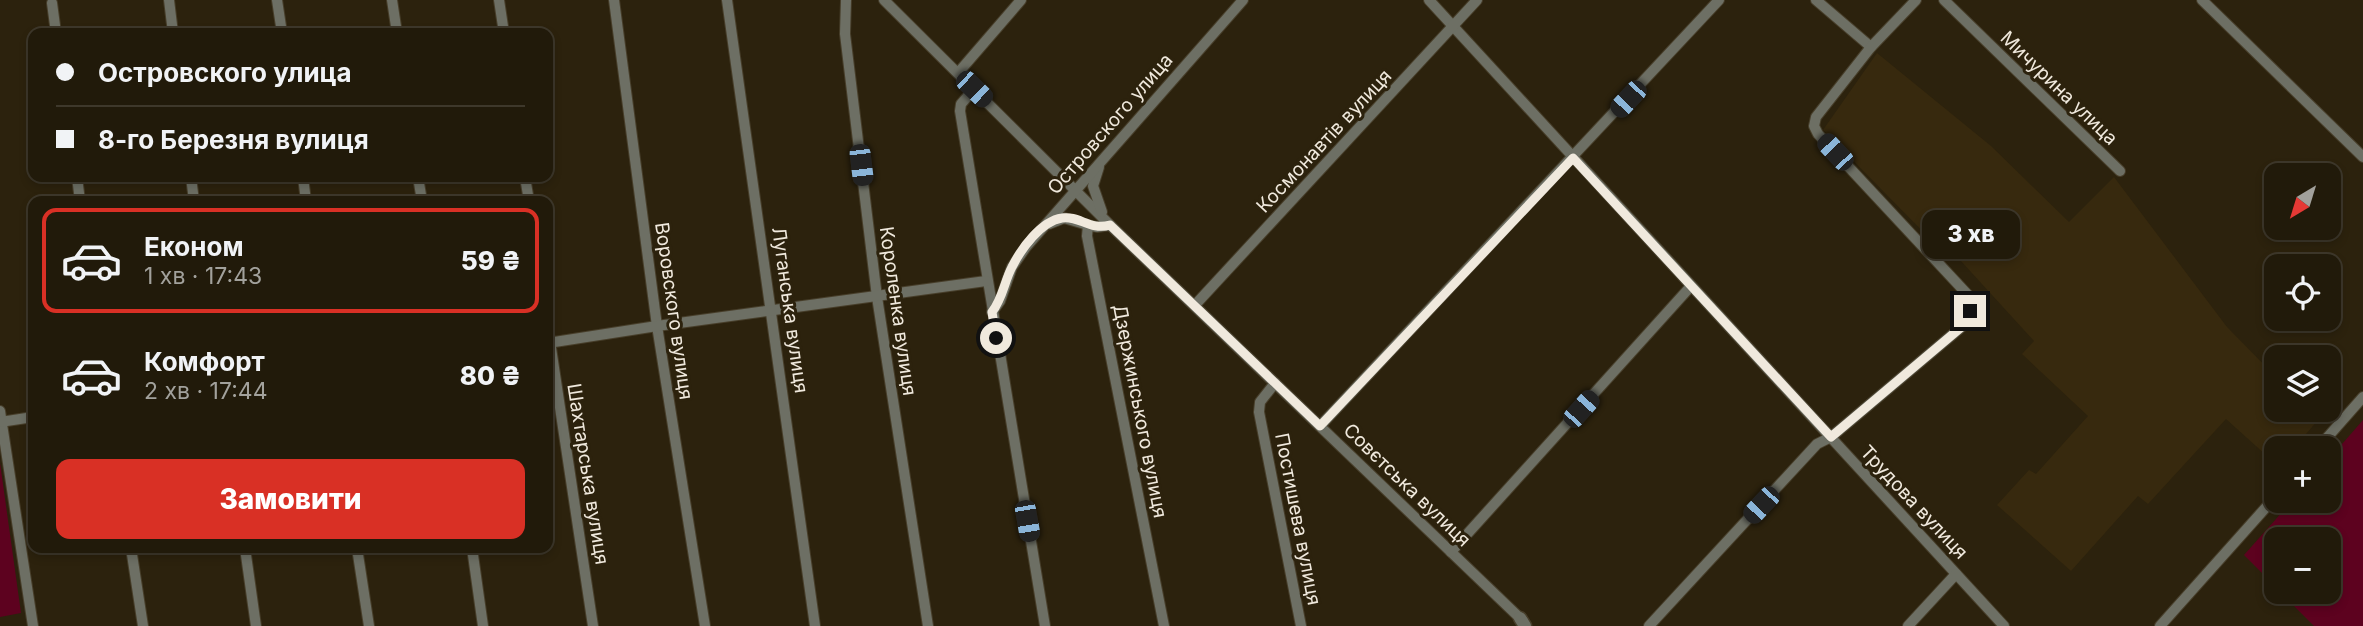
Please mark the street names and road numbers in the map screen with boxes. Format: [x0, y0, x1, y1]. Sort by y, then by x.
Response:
street label: Мичурина улица [1996, 26, 2122, 150]
street label: Островского улица [1043, 49, 1177, 199]
street label: Космонавтів вулиця [1252, 65, 1396, 217]
street label: Воровского вулиця [650, 221, 698, 401]
street label: Луганська вулиця [767, 225, 813, 395]
street label: Короленка вулиця [875, 225, 921, 397]
street label: Дзержинського вулиця [1108, 302, 1172, 520]
street label: Шахтарська вулиця [562, 382, 614, 566]
street label: Совєтська вулиця [1339, 418, 1475, 552]
street label: Постишева вулиця [1270, 431, 1326, 607]
street label: Трудова вулиця [1855, 440, 1973, 564]

